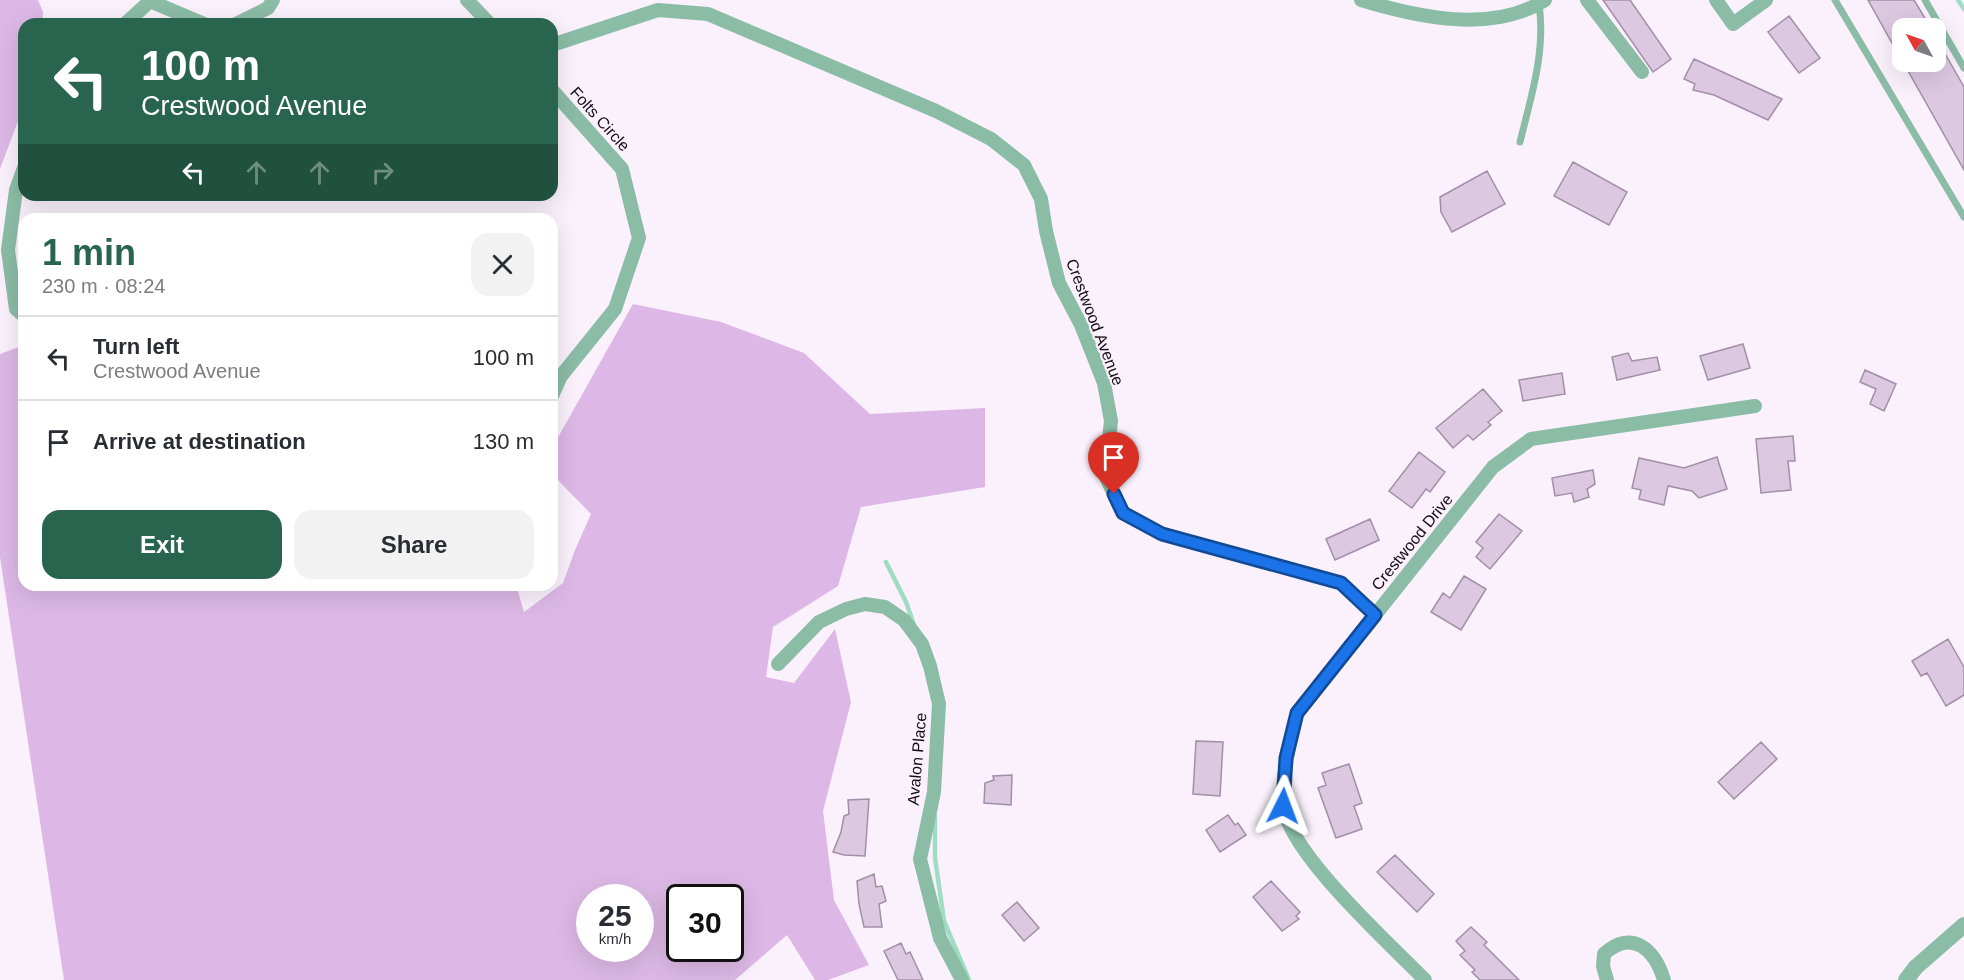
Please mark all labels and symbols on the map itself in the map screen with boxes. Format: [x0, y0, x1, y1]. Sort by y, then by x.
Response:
north arrow [1892, 18, 1946, 72]
street label: Folts Circle [567, 84, 633, 154]
street label: Crestwood Avenue [1063, 256, 1127, 388]
pin [1088, 432, 1139, 494]
street label: Crestwood Drive [1368, 491, 1456, 593]
street label: Avalon Place [904, 712, 930, 806]
position arrow [1251, 774, 1315, 838]
speed limit sign: 30 [666, 884, 744, 962]

